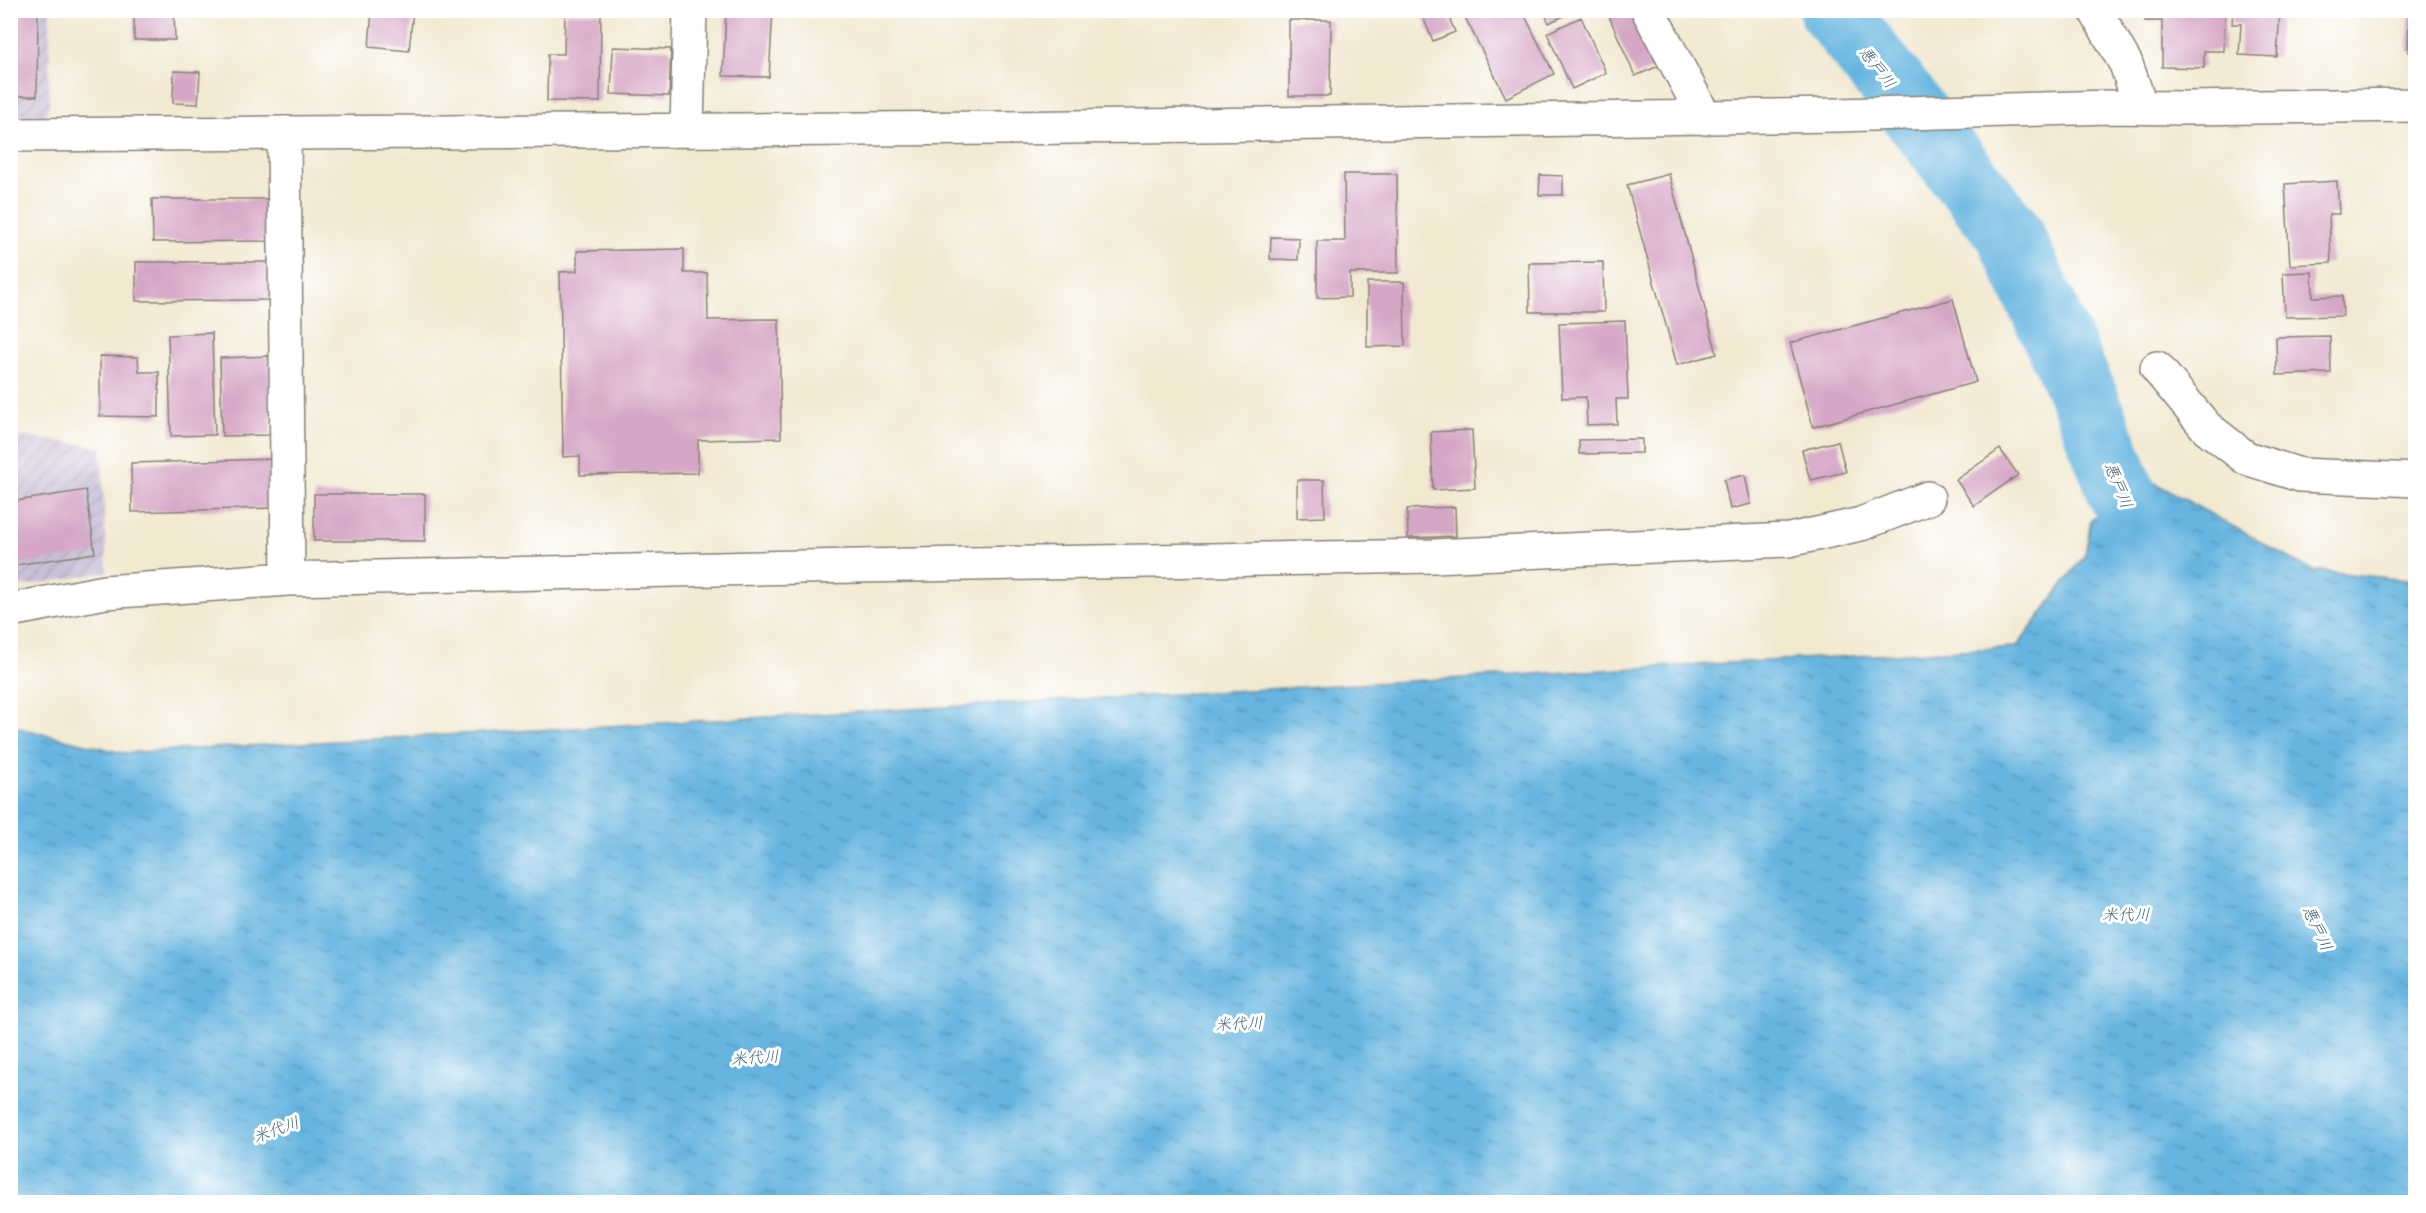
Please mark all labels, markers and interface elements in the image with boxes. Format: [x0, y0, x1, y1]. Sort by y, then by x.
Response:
water label: 悪戸川 [1855, 42, 1901, 93]
water label: 悪戸川 [2100, 459, 2137, 511]
water label: 悪戸川 [2298, 902, 2337, 954]
water label: 米代川 [2102, 904, 2150, 925]
water label: 米代川 [1215, 1012, 1264, 1035]
water label: 米代川 [730, 1045, 780, 1070]
water label: 米代川 [250, 1111, 302, 1148]

